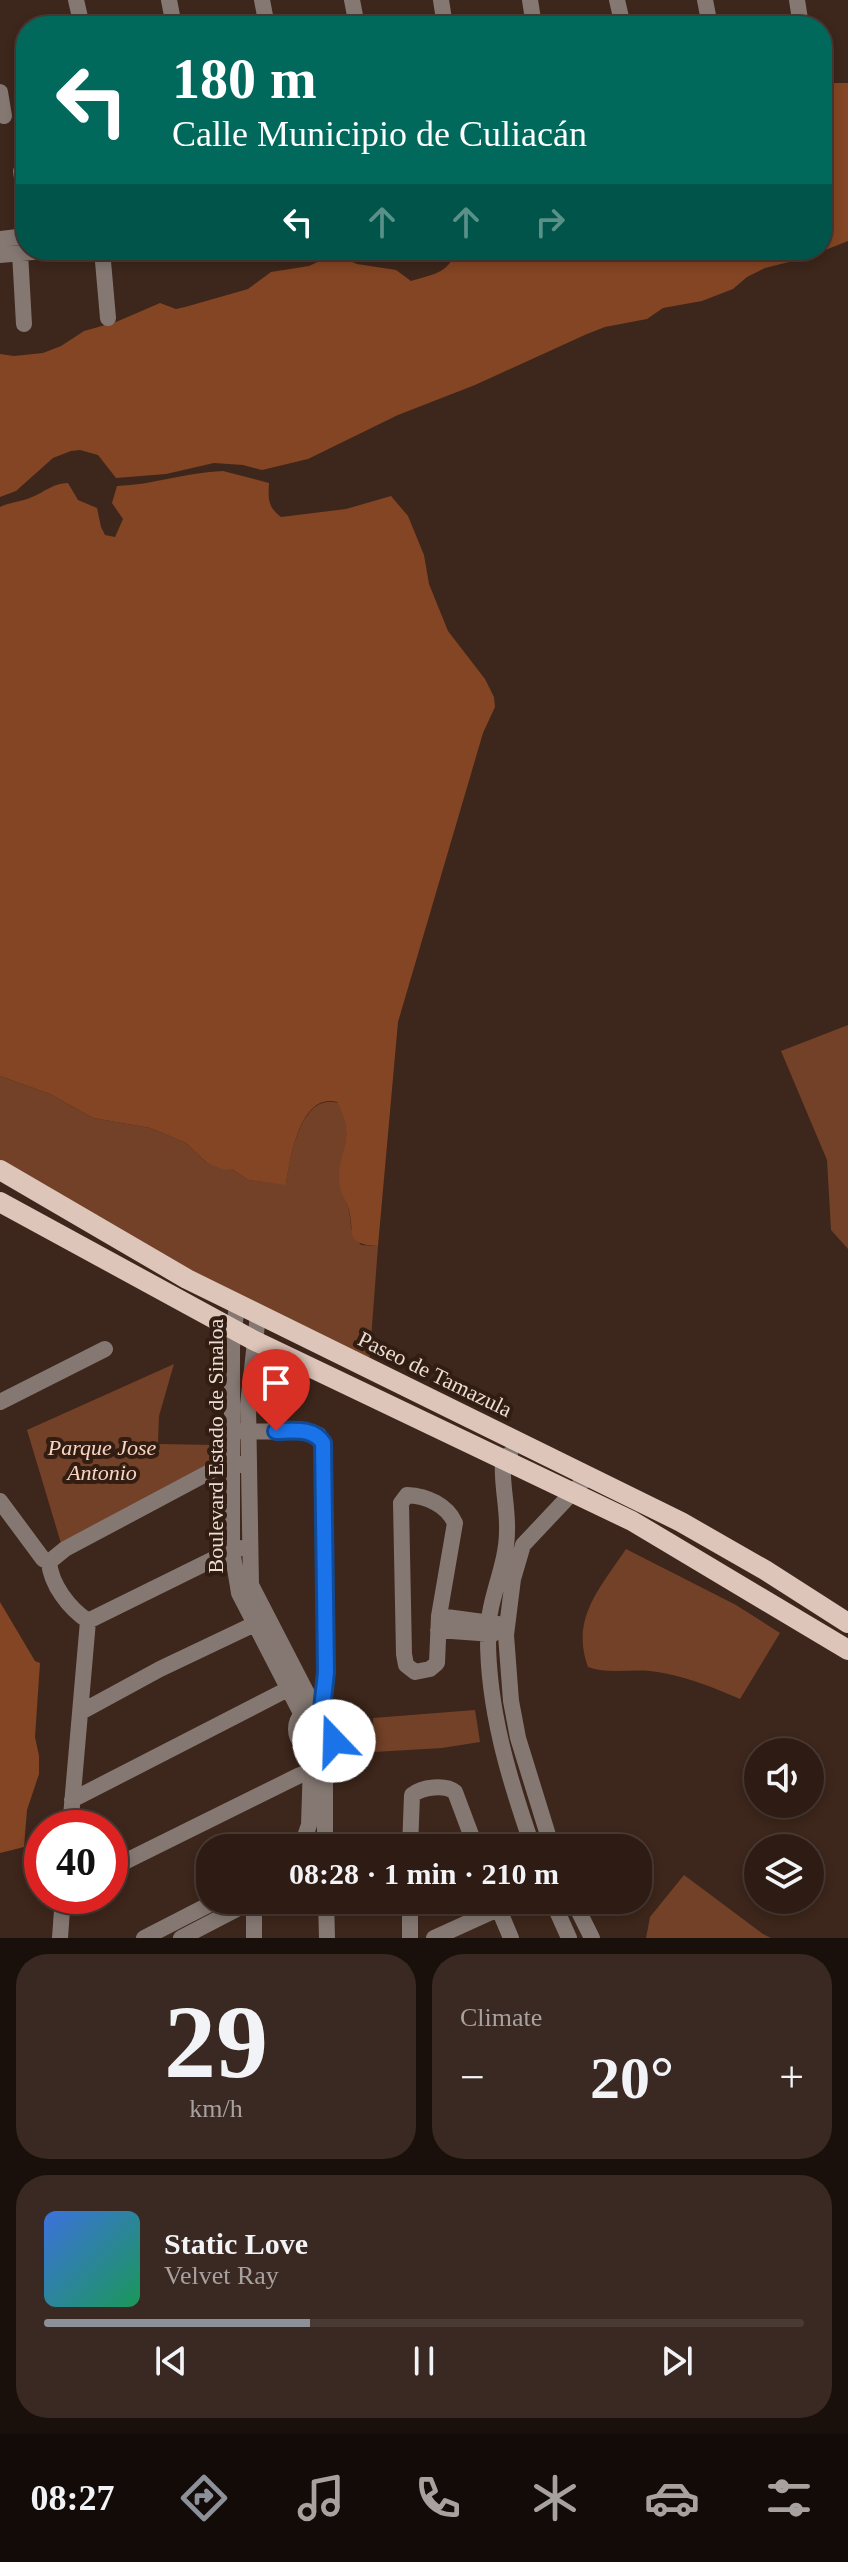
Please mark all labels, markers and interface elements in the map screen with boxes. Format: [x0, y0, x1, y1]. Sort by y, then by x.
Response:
icon: left [40, 48, 144, 152]
text: 180 m [172, 48, 317, 110]
text: Calle Municipio de Culiacán [172, 114, 587, 154]
icon: left [276, 200, 320, 244]
icon: ahead [360, 200, 404, 244]
icon: ahead [444, 200, 488, 244]
icon: right [528, 200, 572, 244]
street label: Boulevard Estado de Sinaloa [203, 1318, 228, 1573]
street label: Paseo de Tamazula [354, 1326, 516, 1422]
pin [242, 1349, 310, 1431]
icon: arrive [254, 1361, 298, 1405]
park label: Parque Jose Antonio [47, 1435, 157, 1485]
position arrow [292, 1699, 376, 1783]
map controls [744, 1738, 824, 1914]
button: sound [744, 1738, 824, 1818]
speed limit sign: 40 [24, 1810, 128, 1914]
button: layers [744, 1834, 824, 1914]
text: 08:28 · 1 min · 210 m [289, 1857, 559, 1890]
text: 29 [164, 1984, 268, 2099]
text: Climate [460, 2003, 542, 2032]
text: 20° [590, 2045, 674, 2111]
text: − [460, 2053, 485, 2102]
text: + [779, 2053, 804, 2102]
text: km/h [189, 2094, 243, 2123]
text: Static Love [164, 2227, 308, 2260]
text: Velvet Ray [164, 2261, 279, 2290]
icon: previous [149, 2339, 193, 2383]
icon: pause [402, 2339, 446, 2383]
icon: next [655, 2339, 699, 2383]
icon: directions [176, 2470, 232, 2526]
icon: music [293, 2470, 349, 2526]
icon: phone [410, 2470, 466, 2526]
icon: climate [527, 2470, 583, 2526]
icon: car [644, 2470, 700, 2526]
icon: filters [761, 2470, 817, 2526]
text: 08:27 [31, 2478, 115, 2518]

